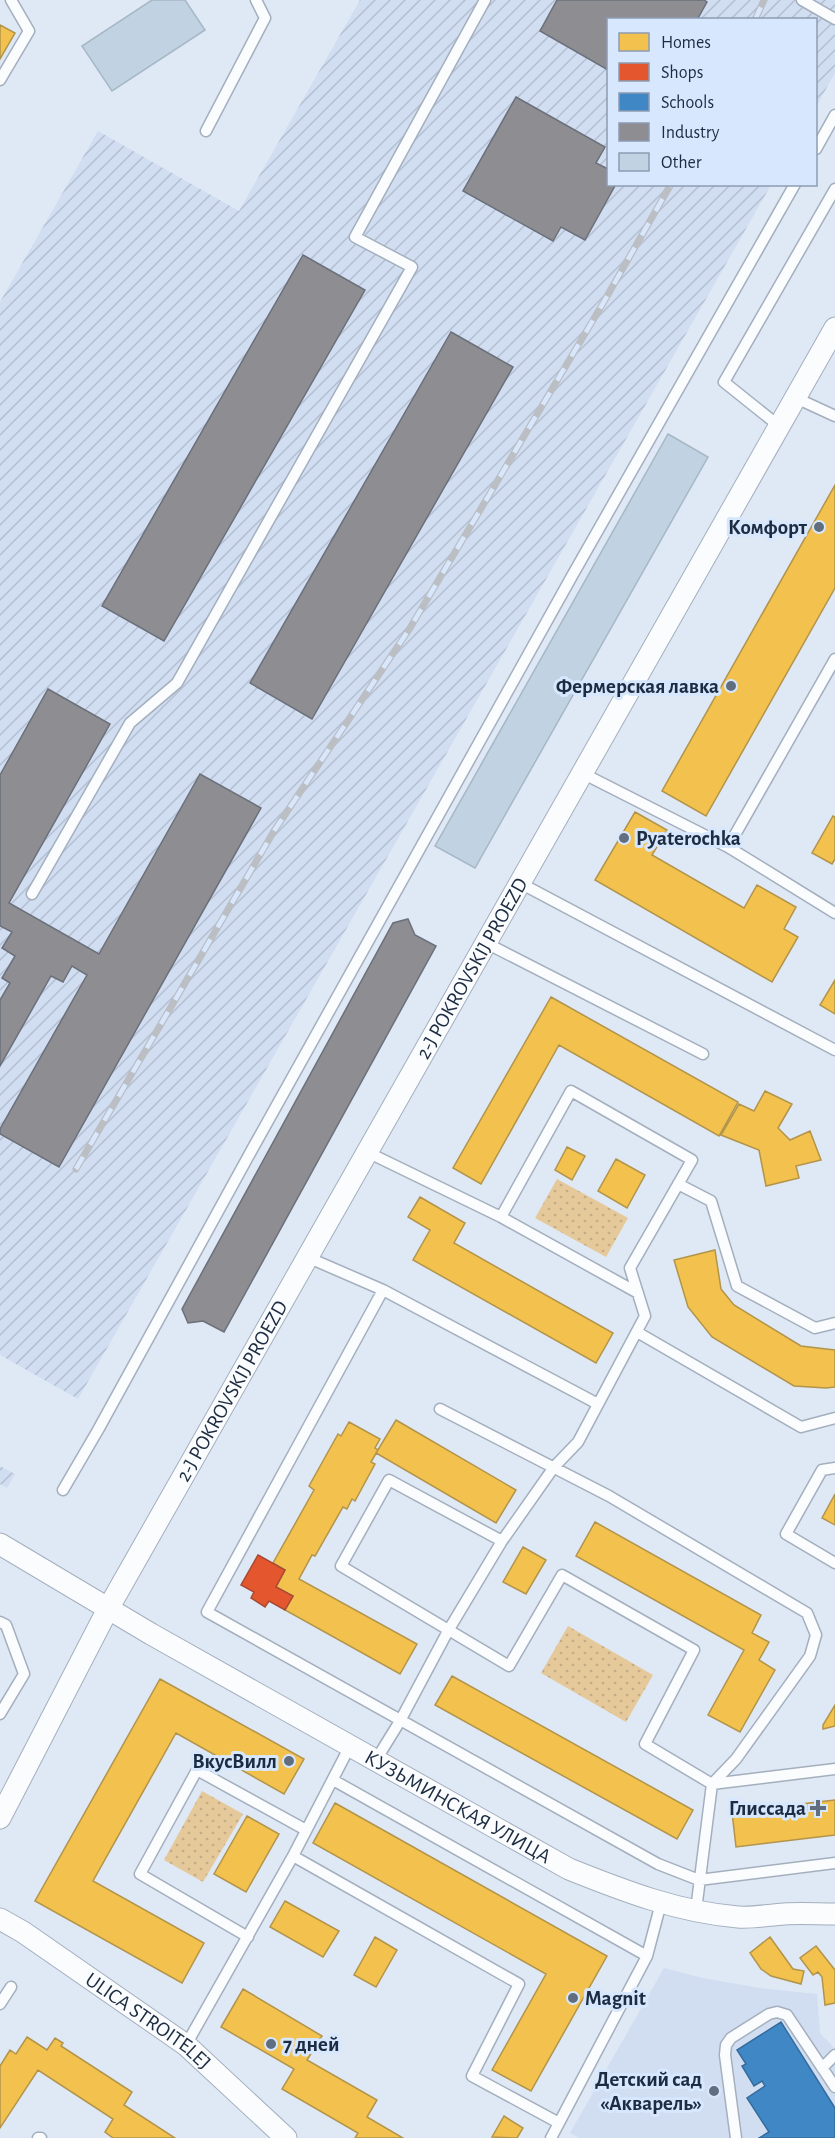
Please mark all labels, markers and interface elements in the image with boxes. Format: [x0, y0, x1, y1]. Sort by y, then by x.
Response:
legend [607, 18, 817, 186]
text: Homes [661, 34, 711, 52]
text: Shops [661, 64, 703, 82]
text: Schools [661, 94, 714, 112]
text: Industry [661, 124, 720, 142]
text: Other [661, 154, 702, 172]
place label: Комфорт [728, 517, 808, 538]
marker: Комфорт [812, 520, 826, 534]
place label: Фермерская лавка [556, 676, 719, 697]
marker: Фермерская лавка [724, 679, 738, 693]
place label: Pyaterochka [636, 828, 741, 849]
marker: Pyaterochka [617, 831, 631, 845]
street label: 2-J POKROVSKIJ PROEZD [412, 874, 532, 1063]
street label: 2-J POKROVSKIJ PROEZD [172, 1297, 292, 1485]
street label: КУЗЬМИНСКАЯ УЛИЦА [361, 1746, 554, 1868]
place label: ВкусВилл [192, 1751, 277, 1772]
marker: ВкусВилл [282, 1754, 296, 1768]
place label: Глиссада [729, 1798, 806, 1819]
marker: Глиссада [811, 1801, 825, 1815]
street label: ULICA STROITELEJ [81, 1969, 215, 2073]
place label: Magnit [585, 1988, 646, 2009]
marker: Magnit [566, 1991, 580, 2005]
place label: 7 дней [283, 2034, 340, 2055]
marker: 7 дней [264, 2037, 278, 2051]
place label: Детский сад «Акварель» [595, 2069, 702, 2114]
marker: Детский сад «Акварель» [707, 2084, 721, 2098]

